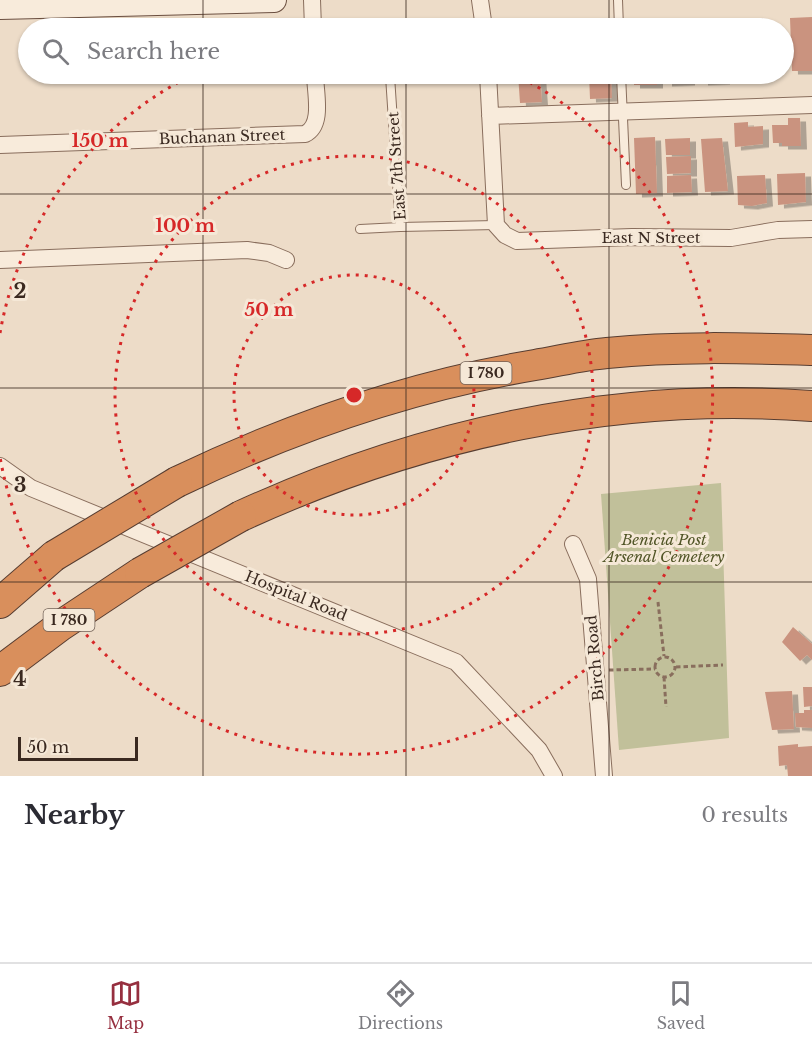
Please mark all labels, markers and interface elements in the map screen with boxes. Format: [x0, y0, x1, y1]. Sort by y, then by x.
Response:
search box [18, 18, 794, 84]
icon: search [39, 35, 72, 68]
text: Search here [87, 38, 220, 65]
street label: East 7th Street [383, 111, 410, 221]
street label: Buchanan Street [158, 125, 286, 148]
text: 150 m [72, 130, 129, 152]
text: 100 m [155, 215, 215, 237]
street label: East N Street [602, 228, 701, 247]
text: 2 [13, 279, 27, 303]
text: 50 m [245, 299, 294, 321]
road number: I 780 [460, 362, 512, 384]
centre of rings [344, 385, 364, 405]
text: 3 [14, 473, 26, 497]
park label: Benicia Post Arsenal Cemetery [601, 530, 725, 566]
street label: Hospital Road [242, 566, 350, 625]
road number: I 780 [44, 609, 94, 631]
street label: Birch Road [581, 614, 608, 702]
text: 4 [13, 667, 27, 691]
scale bar [18, 734, 138, 762]
text: 50 m [27, 737, 69, 757]
text: Nearby [24, 799, 125, 831]
text: 0 results [702, 803, 788, 827]
tab: Map [107, 977, 144, 1033]
tab: Directions [358, 977, 443, 1033]
tab: Saved [657, 977, 705, 1033]

